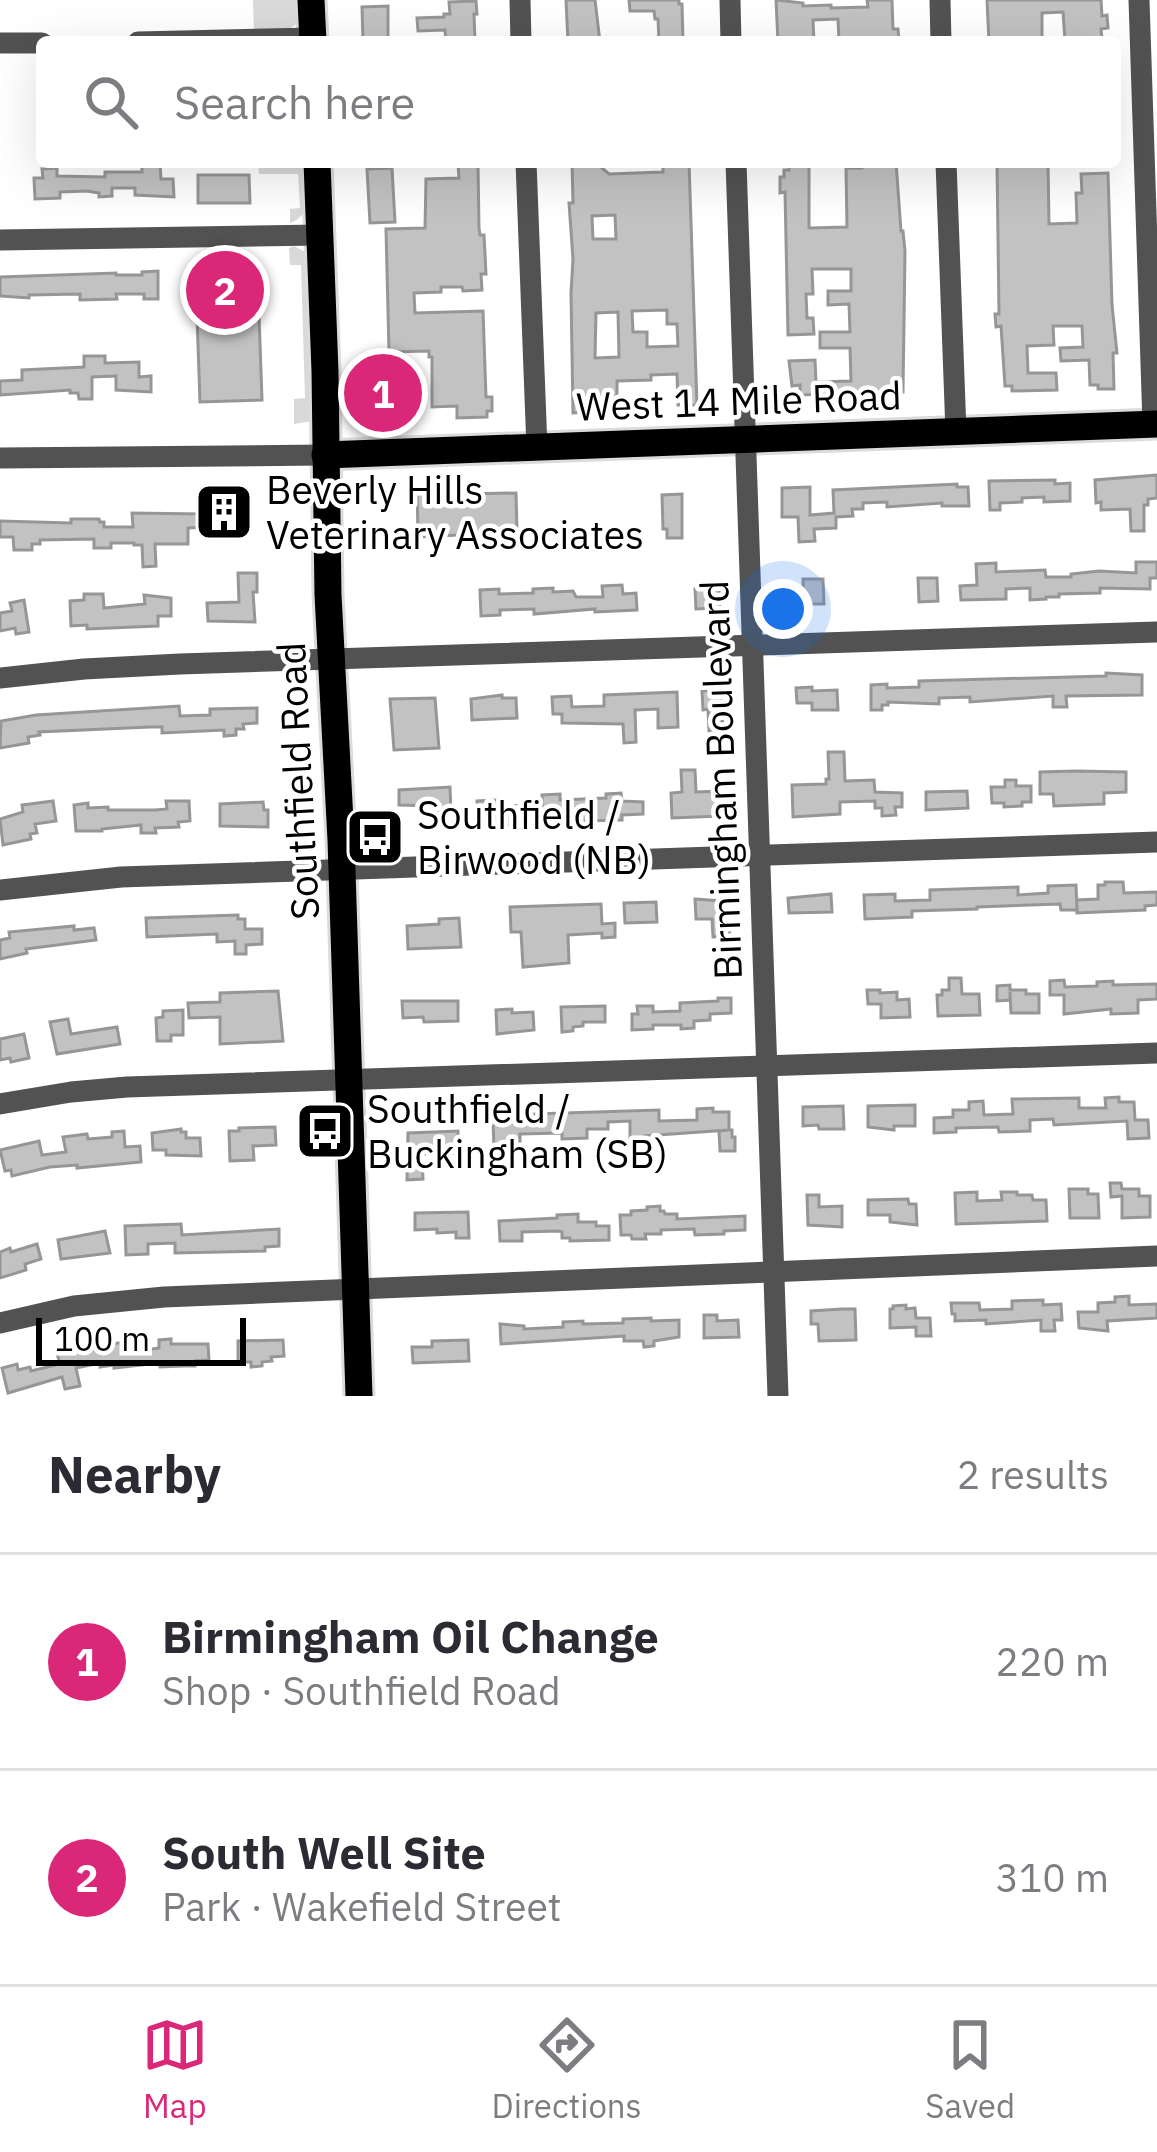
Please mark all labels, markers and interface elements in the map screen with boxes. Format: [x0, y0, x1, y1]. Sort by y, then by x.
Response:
search box [36, 36, 1121, 168]
icon: search [78, 69, 144, 135]
text: Search here [174, 73, 415, 131]
pin: 2 [186, 245, 264, 335]
pin: 1 [344, 348, 422, 438]
street label: West 14 Mile Road [575, 369, 903, 432]
place label: Beverly Hills Veterinary Associates [266, 464, 644, 560]
building icon: Beverly Hills Veterinary Associates [193, 481, 255, 543]
street label: Birmingham Boulevard [688, 579, 753, 981]
your location [753, 579, 813, 639]
street label: Southfield Road [265, 641, 330, 921]
place label: Southfield / Birwood (NB) [417, 789, 651, 885]
bus stop icon: Southfield / Birwood (NB) [344, 806, 406, 868]
place label: Southfield / Buckingham (SB) [367, 1083, 668, 1179]
bus stop icon: Southfield / Buckingham (SB) [294, 1100, 356, 1162]
scale bar [36, 1312, 246, 1365]
text: 100 m [54, 1317, 150, 1360]
text: Nearby [48, 1441, 221, 1507]
text: 2 results [957, 1449, 1109, 1500]
text: Birmingham Oil Change [162, 1607, 659, 1665]
text: 1 [75, 1636, 99, 1687]
text: 220 m [996, 1636, 1109, 1687]
text: Shop · Southfield Road [162, 1665, 561, 1716]
text: South Well Site [162, 1823, 486, 1881]
text: 2 [75, 1852, 99, 1903]
text: 310 m [996, 1852, 1109, 1903]
text: Park · Wakefield Street [162, 1881, 561, 1932]
tab: Map [142, 2012, 208, 2127]
tab: Directions [492, 2012, 642, 2127]
tab: Saved [925, 2012, 1015, 2127]

